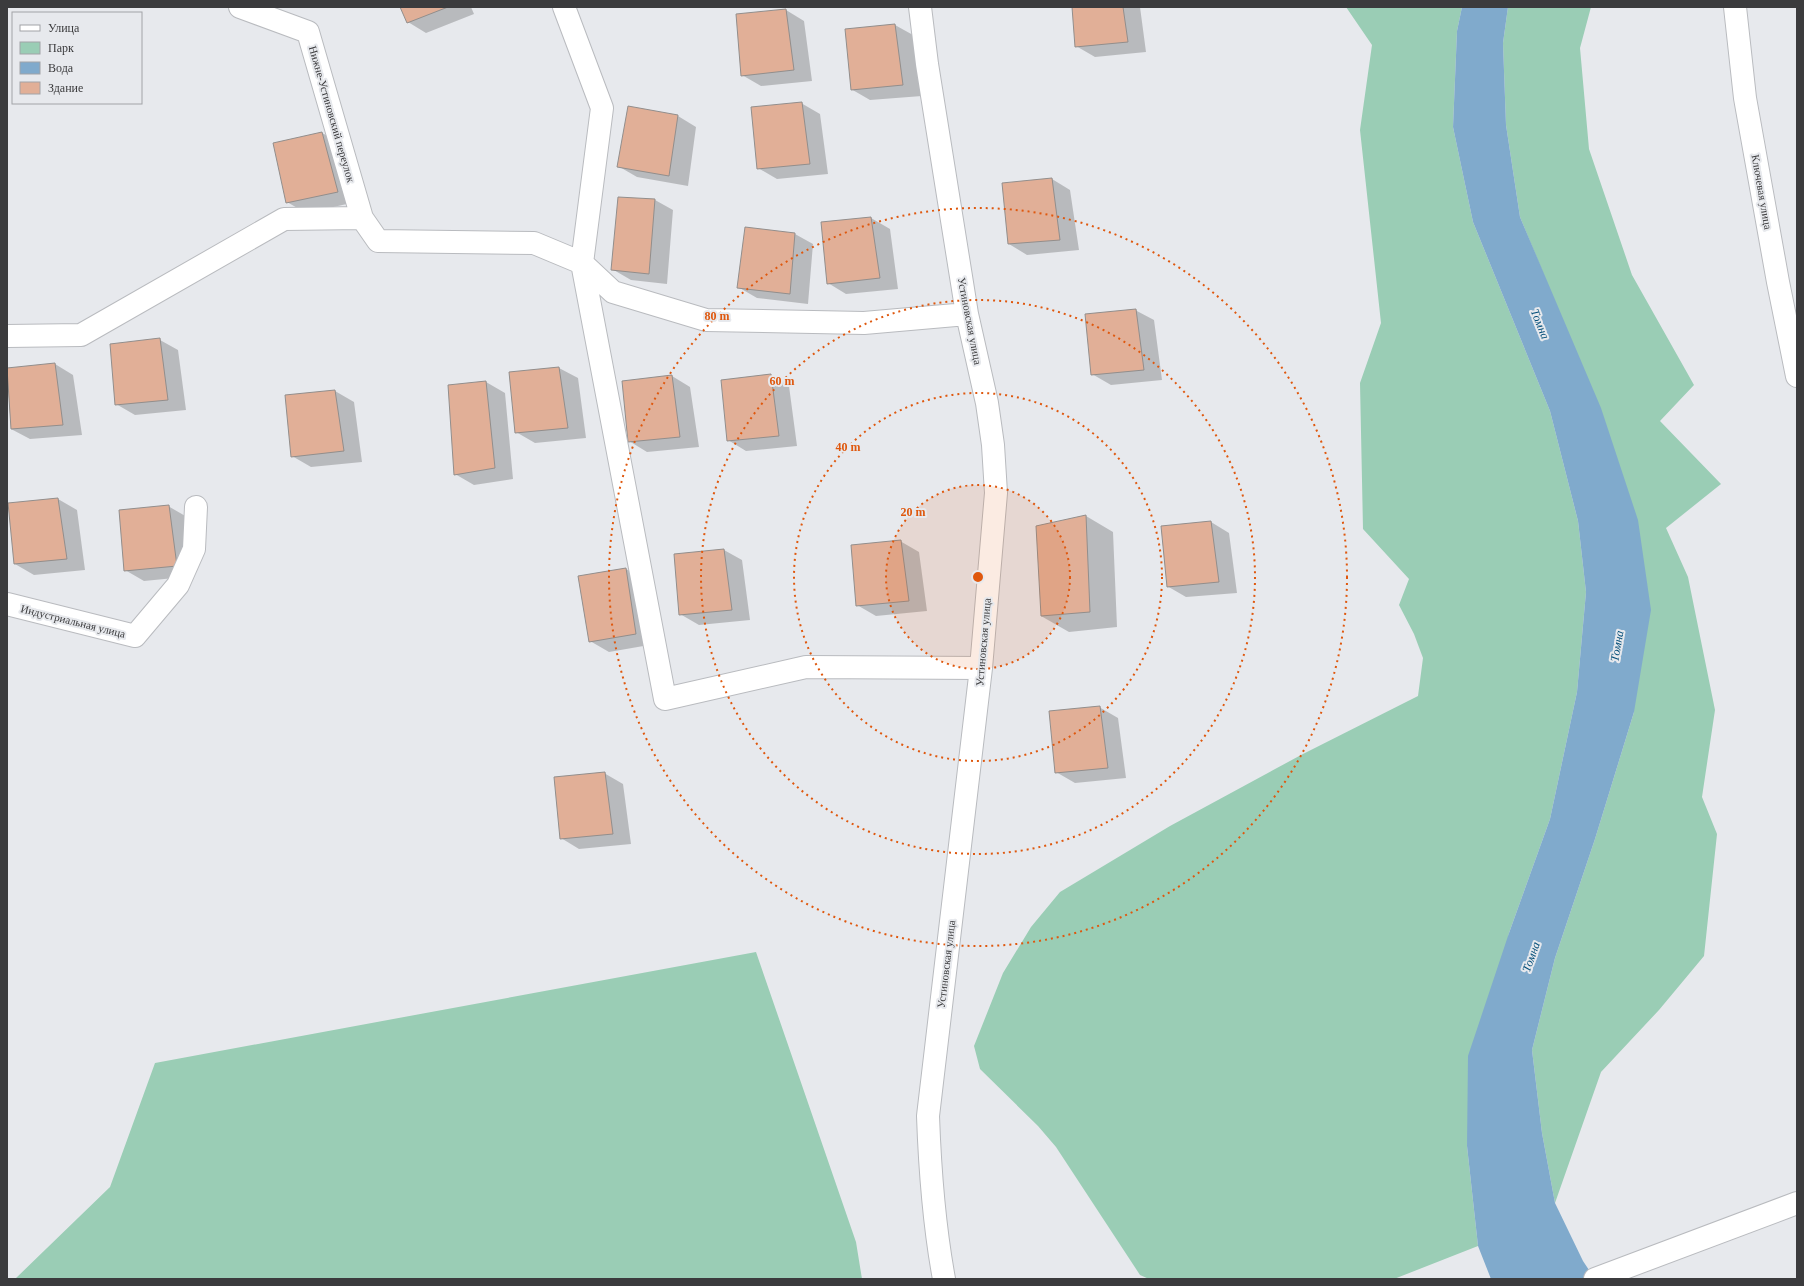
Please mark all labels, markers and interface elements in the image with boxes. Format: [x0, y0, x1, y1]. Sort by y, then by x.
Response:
legend [12, 12, 142, 104]
text: Улица [48, 21, 80, 35]
text: Парк [48, 41, 74, 55]
street label: Нижне-Устиновский переулок [307, 44, 357, 184]
text: Вода [48, 61, 74, 75]
text: Здание [48, 81, 83, 95]
street label: Ключевая улица [1749, 154, 1775, 231]
street label: Устиновская улица [956, 276, 984, 366]
water label: Томна [1528, 307, 1552, 341]
text: 80 m [705, 309, 730, 323]
text: 60 m [770, 374, 795, 388]
text: 40 m [836, 440, 861, 454]
text: 20 m [901, 505, 926, 519]
centre of rings [971, 570, 985, 584]
street label: Устиновская улица [973, 597, 993, 687]
street label: Индустриальная улица [19, 602, 127, 640]
water label: Томна [1607, 629, 1627, 663]
street label: Устиновская улица [935, 919, 957, 1009]
water label: Томна [1519, 940, 1543, 974]

